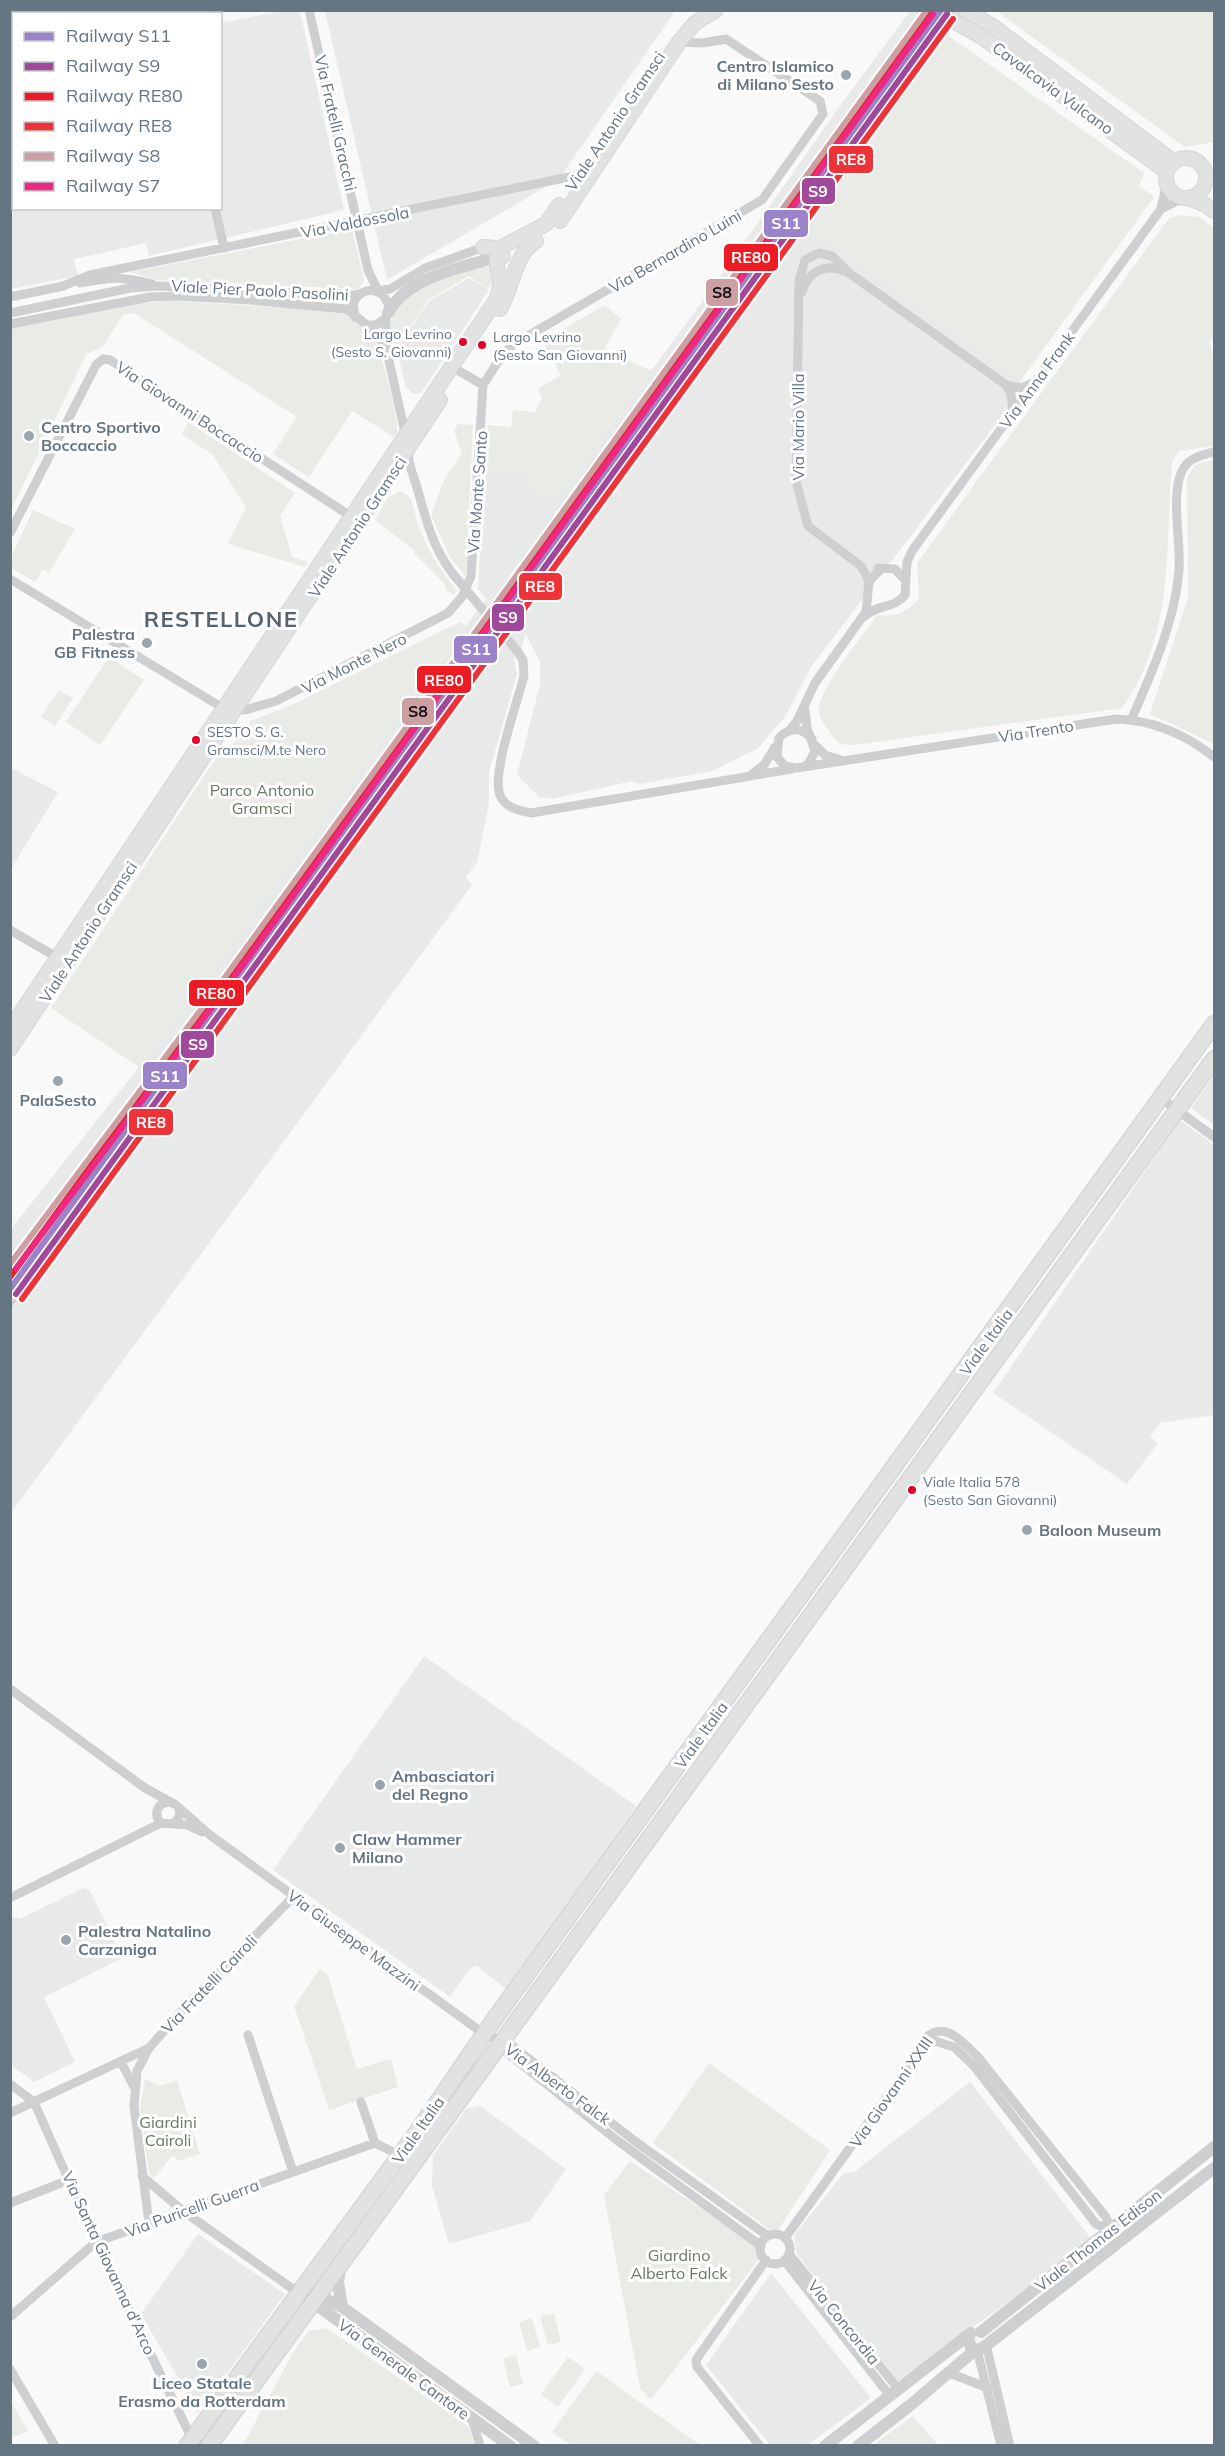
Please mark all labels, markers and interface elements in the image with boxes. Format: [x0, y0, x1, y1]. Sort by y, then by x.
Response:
legend [12, 12, 222, 210]
text: Railway S11 [66, 24, 171, 47]
street label: Cavalcavia Vulcano [989, 37, 1117, 139]
street label: Viale Antonio Gramsci [561, 47, 669, 195]
street label: Via Fratelli Gracchi [311, 53, 361, 193]
text: Railway S9 [66, 54, 160, 77]
place label: Centro Islamico di Milano Sesto [717, 56, 834, 94]
marker: Centro Islamico di Milano Sesto [839, 68, 853, 82]
text: Railway RE80 [66, 84, 183, 107]
text: Railway RE8 [66, 114, 172, 137]
text: Railway S8 [66, 144, 160, 167]
line badge: RE8 [828, 145, 874, 174]
text: RE8 [836, 149, 867, 169]
text: Railway S7 [66, 174, 160, 197]
line badge: S9 [801, 177, 836, 205]
text: S9 [808, 181, 828, 201]
street label: Via Valdossola [299, 202, 411, 242]
street label: Via Bernardino Luini [605, 205, 745, 297]
line badge: S11 [763, 209, 809, 238]
text: S11 [771, 213, 801, 233]
line badge: RE80 [723, 243, 779, 272]
text: RE80 [731, 247, 771, 267]
street label: Viale Pier Paolo Pasolini [171, 275, 349, 305]
line badge: S8 [705, 278, 739, 307]
text: S8 [712, 282, 732, 302]
place label: Largo Levrino (Sesto S. Giovanni) [331, 325, 452, 361]
street label: Via Anna Frank [995, 327, 1079, 432]
place label: Largo Levrino (Sesto San Giovanni) [493, 328, 627, 364]
marker: Largo Levrino (Sesto S. Giovanni) [457, 336, 469, 348]
marker: Largo Levrino (Sesto San Giovanni) [476, 339, 488, 351]
street label: Via Giovanni Boccaccio [113, 357, 267, 467]
street label: Via Mario Villa [788, 373, 808, 481]
place label: Centro Sportivo Boccaccio [41, 417, 161, 455]
marker: Centro Sportivo Boccaccio [22, 429, 36, 443]
street label: Via Monte Santo [463, 430, 491, 554]
street label: Viale Antonio Gramsci [304, 453, 410, 601]
line badge: RE8 [518, 572, 563, 601]
text: RE8 [525, 576, 556, 596]
line badge: S9 [491, 603, 525, 632]
district label: RESTELLONE [144, 605, 298, 633]
text: S9 [498, 607, 518, 627]
place label: Palestra GB Fitness [54, 624, 135, 662]
street label: Via Monte Nero [298, 628, 410, 698]
line badge: S11 [453, 635, 498, 664]
marker: Palestra GB Fitness [140, 636, 154, 650]
text: S11 [461, 639, 491, 659]
line badge: RE80 [416, 665, 472, 694]
text: RE80 [424, 670, 464, 690]
line badge: S8 [401, 697, 435, 726]
text: S8 [408, 701, 428, 721]
street label: Via Trento [997, 715, 1075, 747]
place label: SESTO S. G. Gramsci/M.te Nero [207, 723, 326, 759]
marker: SESTO S. G. Gramsci/M.te Nero [190, 734, 202, 746]
park label: Parco Antonio Gramsci [210, 780, 314, 818]
street label: Viale Antonio Gramsci [35, 858, 141, 1006]
line badge: RE80 [188, 979, 245, 1007]
text: RE80 [196, 983, 236, 1003]
line badge: S9 [180, 1030, 215, 1059]
text: S9 [188, 1034, 208, 1054]
line badge: S11 [142, 1061, 188, 1090]
text: S11 [150, 1066, 180, 1086]
marker: PalaSesto [51, 1074, 65, 1088]
place label: PalaSesto [20, 1090, 96, 1110]
line badge: RE8 [128, 1108, 174, 1136]
text: RE8 [136, 1112, 167, 1132]
street label: Viale Italia [955, 1305, 1017, 1379]
place label: Viale Italia 578 (Sesto San Giovanni) [923, 1473, 1057, 1509]
marker: Viale Italia 578 (Sesto San Giovanni) [906, 1484, 918, 1496]
place label: Baloon Museum [1039, 1520, 1161, 1540]
marker: Baloon Museum [1020, 1523, 1034, 1537]
street label: Viale Italia [670, 1698, 732, 1772]
place label: Ambasciatori del Regno [392, 1766, 494, 1804]
marker: Ambasciatori del Regno [373, 1778, 387, 1792]
place label: Claw Hammer Milano [352, 1829, 462, 1867]
marker: Claw Hammer Milano [333, 1841, 347, 1855]
street label: Via Giuseppe Mazzini [284, 1885, 424, 1995]
place label: Palestra Natalino Carzaniga [78, 1921, 211, 1959]
street label: Via Fratelli Cairoli [157, 1931, 261, 2037]
marker: Palestra Natalino Carzaniga [59, 1933, 73, 1947]
street label: Via Giovanni XXIII [845, 2033, 937, 2151]
street label: Via Alberto Falck [501, 2039, 615, 2130]
street label: Viale Italia [387, 2092, 449, 2168]
park label: Giardini Cairoli [139, 2112, 197, 2150]
street label: Via Santa Giovanna d'Arco [58, 2168, 160, 2358]
street label: Via Puricelli Guerra [122, 2175, 262, 2241]
street label: Viale Thomas Edison [1031, 2185, 1165, 2295]
park label: Giardino Alberto Falck [630, 2245, 728, 2283]
street label: Via Concordia [804, 2276, 884, 2368]
street label: Via Generale Cantore [334, 2314, 474, 2424]
marker: Liceo Statale Erasmo da Rotterdam [195, 2357, 209, 2371]
place label: Liceo Statale Erasmo da Rotterdam [118, 2373, 286, 2411]

